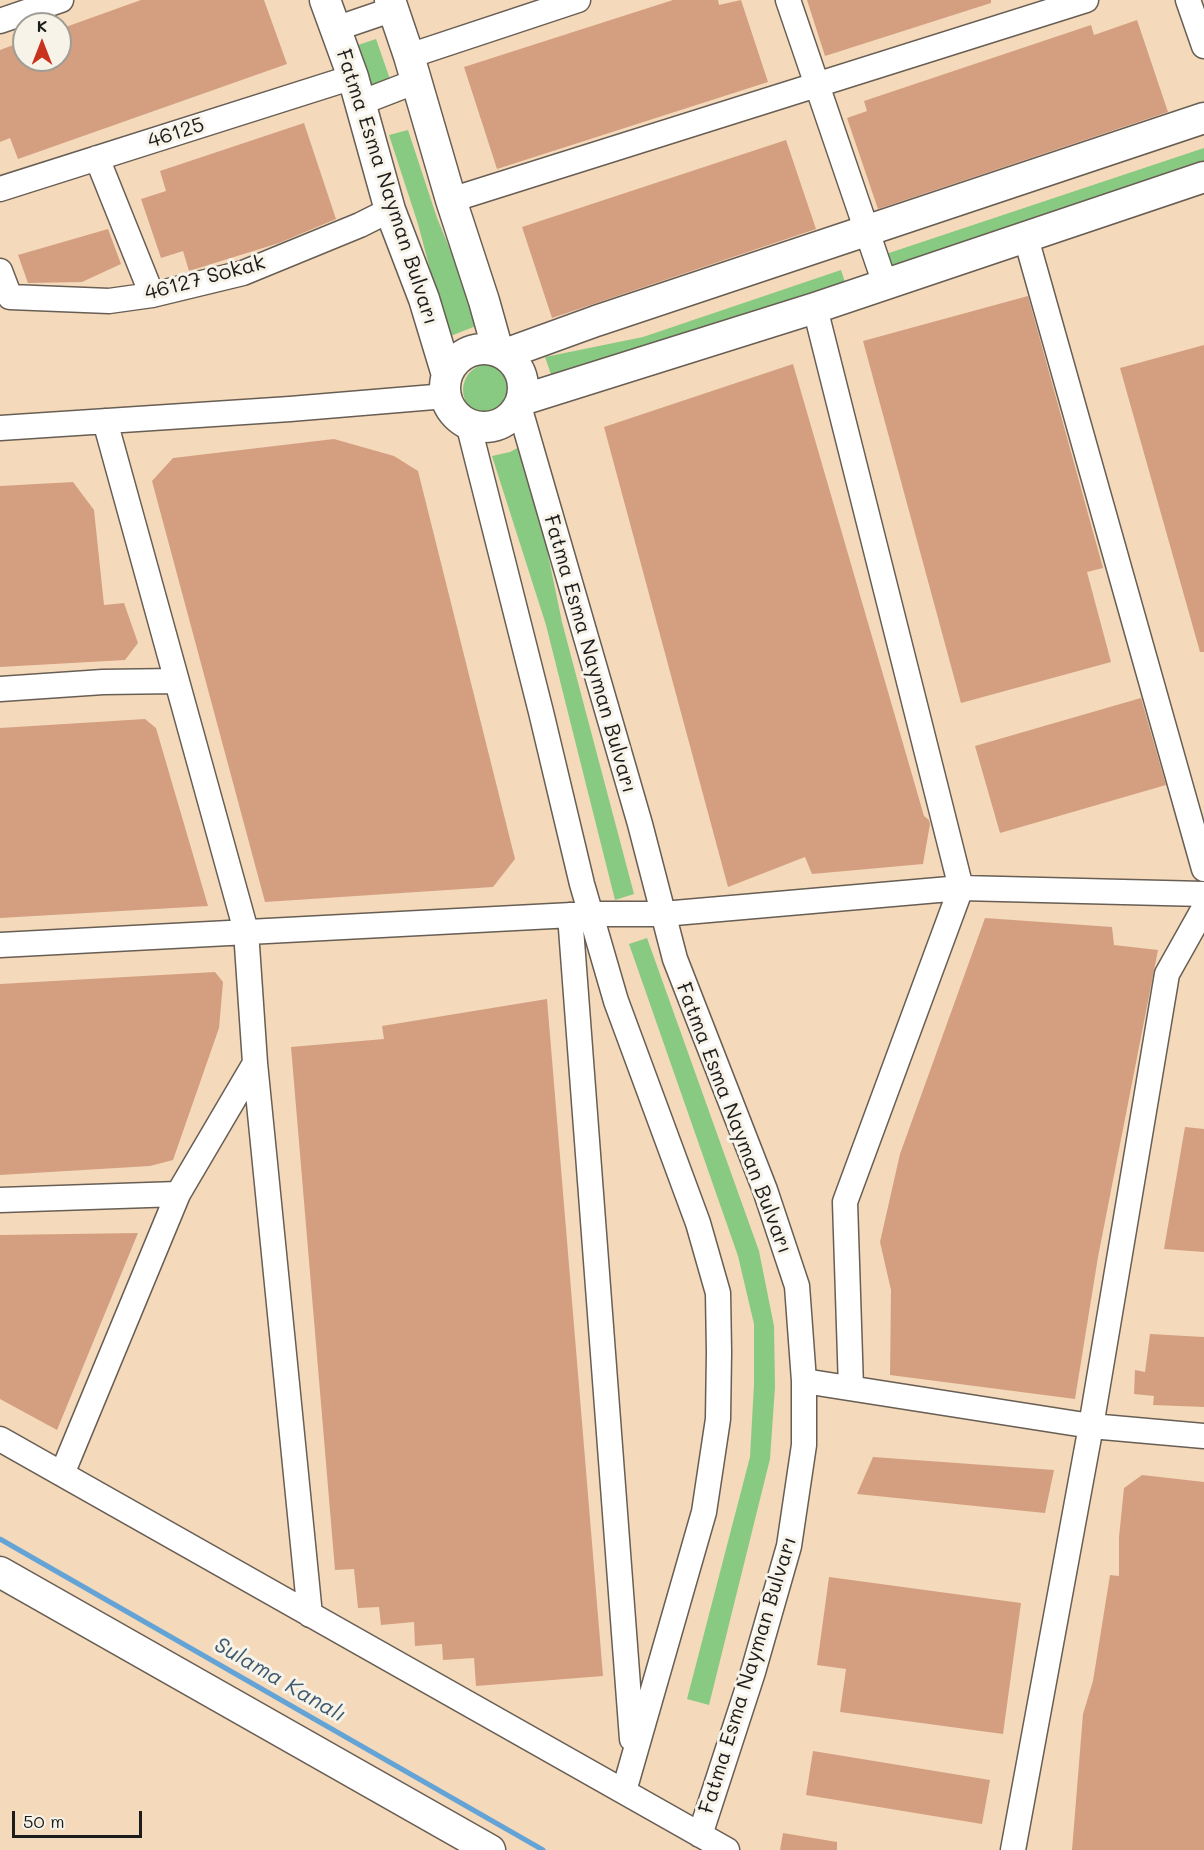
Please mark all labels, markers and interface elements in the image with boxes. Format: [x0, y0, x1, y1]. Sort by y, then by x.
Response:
north arrow [12, 12, 72, 72]
text: K [37, 15, 47, 36]
street label: Fatma Esma Nayman Bulvarı [330, 46, 444, 328]
street label: 46125 [144, 112, 208, 154]
street label: 46127 Sokak [142, 250, 268, 306]
street label: Fatma Esma Nayman Bulvarı [538, 512, 642, 796]
street label: Fatma Esma Nayman Bulvarı [671, 979, 797, 1257]
street label: Fatma Esma Nayman Bulvarı [694, 1534, 802, 1816]
water label: Sulama Kanalı [210, 1632, 350, 1728]
scale bar [15, 1799, 146, 1837]
text: 50 m [23, 1809, 65, 1833]

